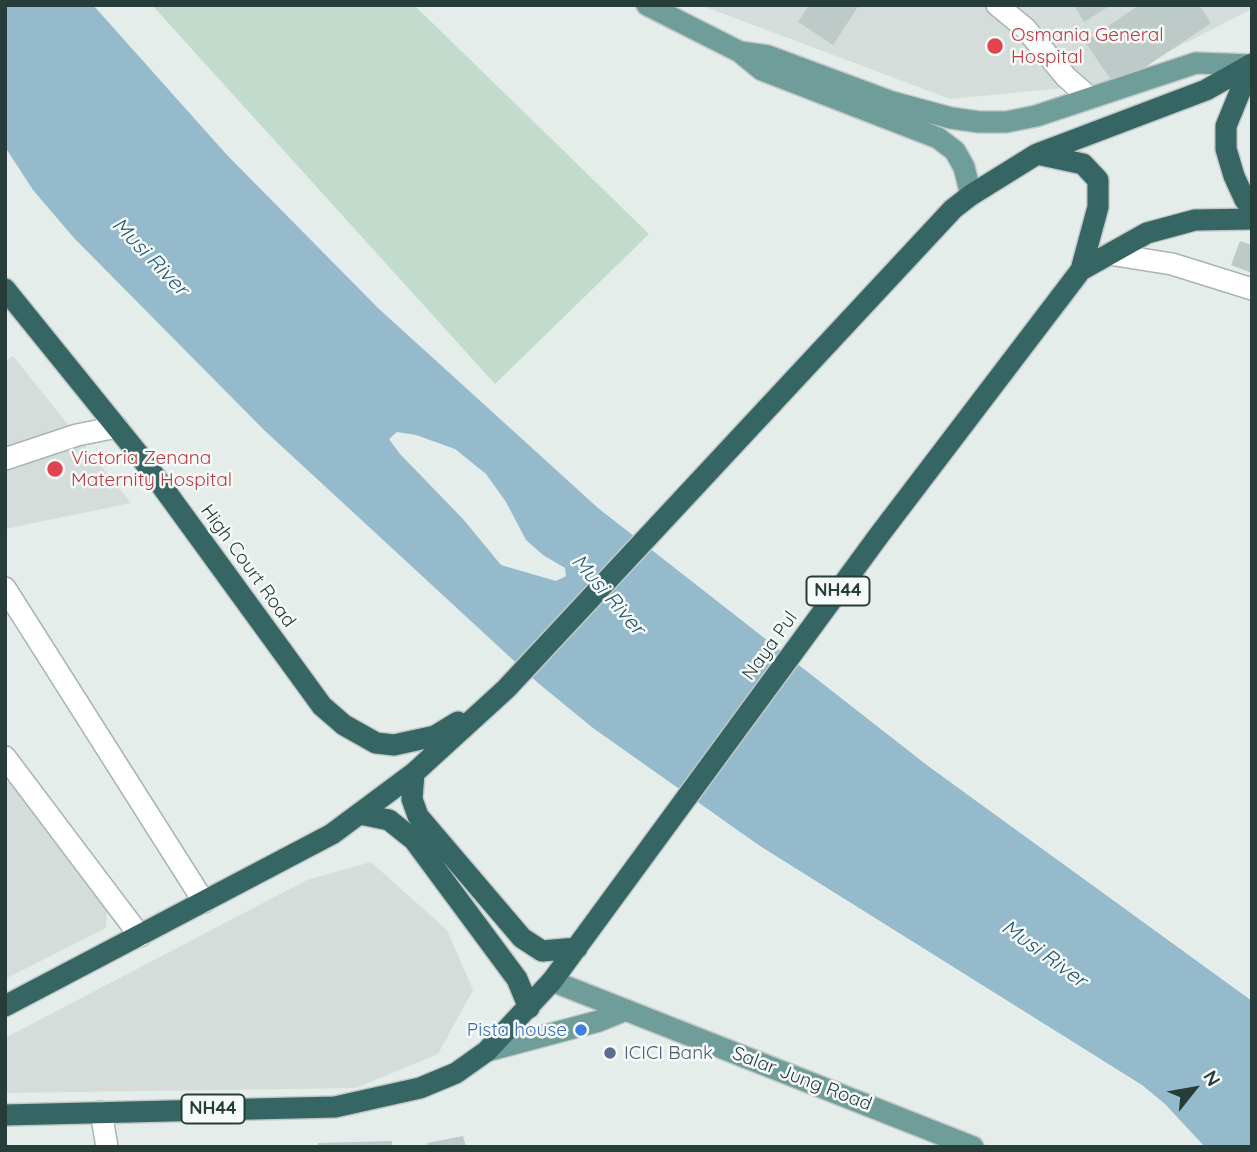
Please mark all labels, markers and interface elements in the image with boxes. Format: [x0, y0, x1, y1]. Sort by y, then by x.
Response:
place label: Osmania General Hospital [1011, 24, 1164, 68]
marker: Osmania General Hospital [985, 36, 1005, 56]
water label: Musi River [107, 213, 193, 301]
place label: Victoria Zenana Maternity Hospital [71, 447, 232, 491]
marker: Victoria Zenana Maternity Hospital [45, 459, 65, 479]
street label: High Court Road [196, 500, 300, 632]
water label: Musi River [566, 549, 650, 641]
road number: NH44 [806, 576, 870, 606]
street label: Naya Pul [737, 607, 803, 685]
water label: Musi River [997, 915, 1091, 993]
place label: Pista house [467, 1019, 567, 1041]
marker: Pista house [573, 1022, 589, 1038]
place label: ICICI Bank [624, 1042, 713, 1064]
street label: Salar Jung Road [729, 1042, 875, 1116]
marker: ICICI Bank [602, 1045, 618, 1061]
north arrow [1159, 1054, 1229, 1124]
text: N [1198, 1066, 1226, 1090]
road number: NH44 [182, 1094, 244, 1124]

